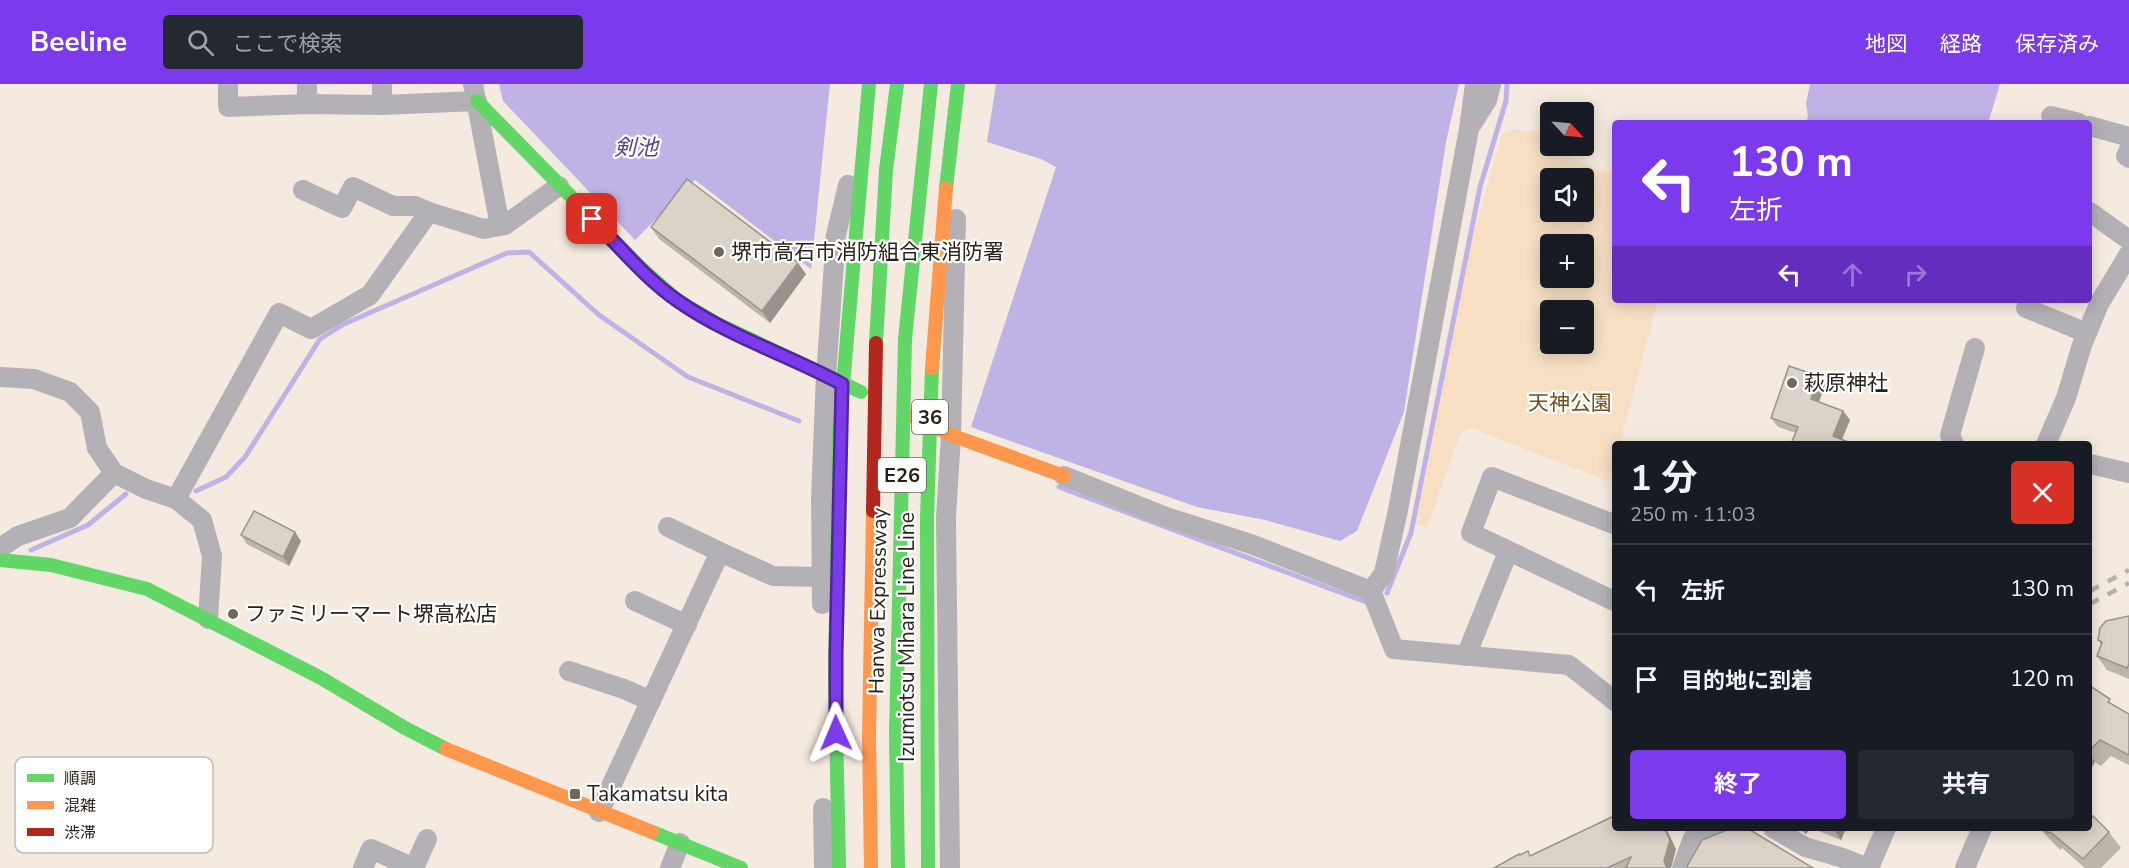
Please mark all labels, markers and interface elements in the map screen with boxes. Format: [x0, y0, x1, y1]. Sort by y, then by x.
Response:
search box [163, 15, 583, 69]
text: Beeline [30, 23, 127, 61]
icon: search [184, 26, 217, 59]
text: ここで検索 [232, 29, 342, 59]
text: 地図 [1865, 30, 1907, 58]
text: 経路 [1940, 30, 1982, 58]
text: 保存済み [2015, 30, 2099, 58]
north arrow [1540, 102, 1594, 156]
map controls [1540, 102, 1594, 354]
water label: 剣池 [614, 133, 660, 163]
text: 130 m [1729, 134, 1853, 191]
icon: left [1630, 144, 1708, 222]
button: sound [1540, 168, 1594, 222]
text: 左折 [1729, 192, 1783, 229]
pin [566, 193, 617, 244]
icon: arrive [575, 202, 608, 235]
button: + [1540, 234, 1594, 288]
place label: 堺市高石市消防組合東消防署 [731, 238, 1004, 266]
marker: 堺市高石市消防組合東消防署 [712, 245, 726, 259]
icon: left [1773, 258, 1806, 291]
icon: ahead [1836, 258, 1869, 291]
icon: right [1899, 258, 1932, 291]
button: − [1540, 300, 1594, 354]
place label: 萩原神社 [1804, 369, 1888, 397]
marker: 萩原神社 [1785, 376, 1799, 390]
park label: 天神公園 [1528, 389, 1612, 417]
road number: 36 [912, 400, 948, 434]
text: 1 分 [1630, 454, 1697, 503]
road number: E26 [878, 458, 926, 492]
button: close [2011, 461, 2074, 524]
text: 250 m · 11:03 [1630, 501, 1756, 528]
street label: Hanwa Expressway [862, 507, 894, 694]
street label: Izumiotsu Mihara Line Line [893, 512, 921, 762]
icon: left [1630, 573, 1663, 606]
text: 130 m [2010, 574, 2074, 604]
text: 左折 [1681, 576, 1725, 606]
place label: ファミリーマート堺高松店 [245, 600, 497, 628]
marker: ファミリーマート堺高松店 [226, 607, 240, 621]
icon: arrive [1630, 663, 1663, 696]
text: 120 m [2010, 664, 2074, 694]
text: 目的地に到着 [1681, 666, 1813, 696]
position arrow [804, 701, 868, 765]
button: 終了 [1630, 750, 1846, 819]
button: 共有 [1858, 750, 2074, 819]
legend [15, 757, 213, 853]
text: 順調 [64, 768, 96, 790]
place label: Takamatsu kita [587, 780, 728, 808]
marker: Takamatsu kita [568, 787, 582, 801]
text: 混雑 [64, 795, 96, 817]
text: 渋滞 [64, 822, 96, 844]

